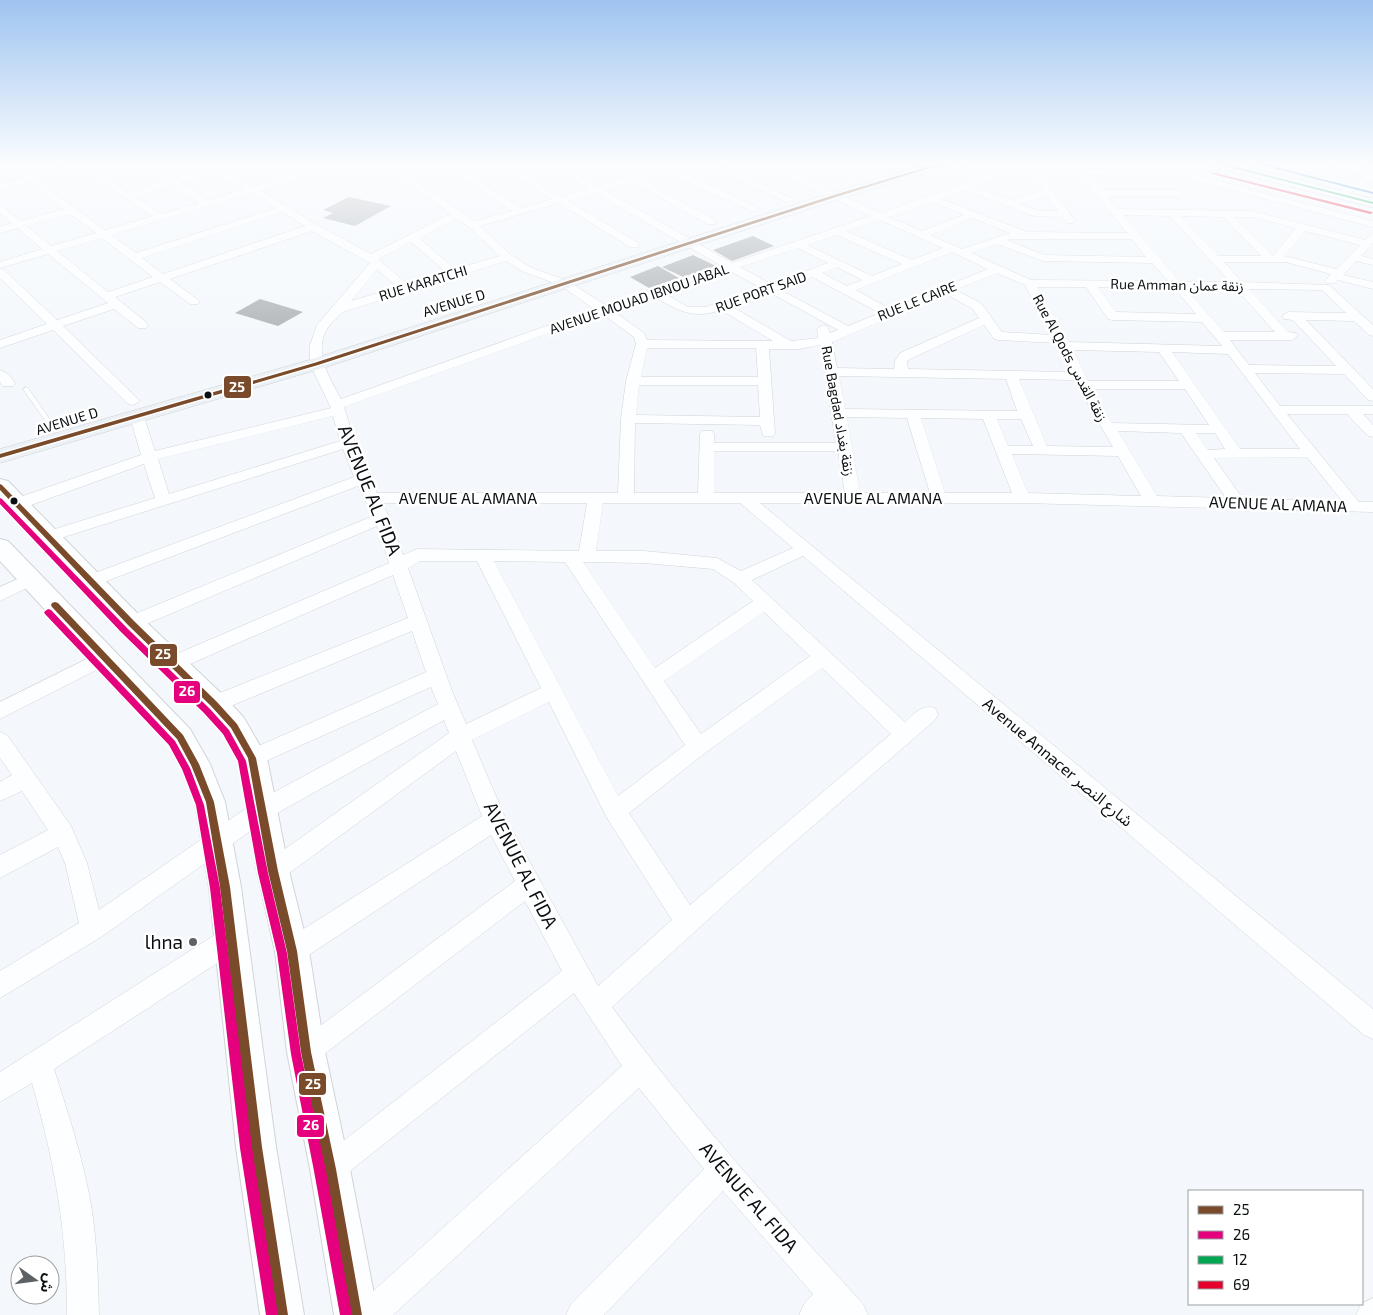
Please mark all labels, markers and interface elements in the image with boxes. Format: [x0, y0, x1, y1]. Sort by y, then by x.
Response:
street label: AVENUE MOUAD IBNOU JABAL [547, 260, 731, 337]
street label: RUE KARATCHI [377, 261, 469, 304]
street label: RUE PORT SAID [713, 267, 809, 316]
street label: Rue Amman زنقة عمان [1110, 275, 1244, 295]
street label: RUE LE CAIRE [875, 277, 959, 324]
street label: AVENUE D [421, 285, 487, 320]
street label: Rue Al Qods زنقة القدس [1029, 291, 1111, 425]
street label: Rue Bagdad زنقة بغداد [818, 344, 858, 478]
line badge: 25 [223, 375, 252, 399]
text: 25 [229, 378, 245, 395]
unlabelled marker [203, 390, 213, 400]
street label: AVENUE D [34, 403, 100, 438]
street label: AVENUE AL FIDA [334, 421, 407, 559]
street label: AVENUE AL AMANA [399, 488, 537, 507]
street label: AVENUE AL AMANA [804, 488, 942, 507]
street label: AVENUE AL AMANA [1209, 492, 1348, 515]
unlabelled marker [9, 496, 19, 506]
line badge: 25 [149, 643, 178, 667]
text: 25 [155, 645, 171, 662]
line badge: 26 [173, 680, 201, 704]
text: 26 [179, 682, 195, 699]
street label: Avenue Annacer شارع النصر [977, 693, 1137, 833]
street label: AVENUE AL FIDA [480, 798, 563, 932]
place label: lhna [145, 930, 183, 953]
marker: lhna [187, 936, 199, 948]
line badge: 25 [298, 1072, 327, 1096]
text: 25 [305, 1075, 321, 1092]
line badge: 26 [296, 1114, 325, 1138]
text: 26 [303, 1116, 319, 1133]
street label: AVENUE AL FIDA [695, 1137, 804, 1257]
legend [1188, 1190, 1363, 1305]
text: 25 [1233, 1200, 1249, 1218]
text: 26 [1233, 1225, 1250, 1243]
text: 12 [1233, 1250, 1247, 1268]
north arrow [10, 1255, 60, 1305]
text: ش [38, 1272, 59, 1295]
text: 69 [1233, 1275, 1250, 1293]

